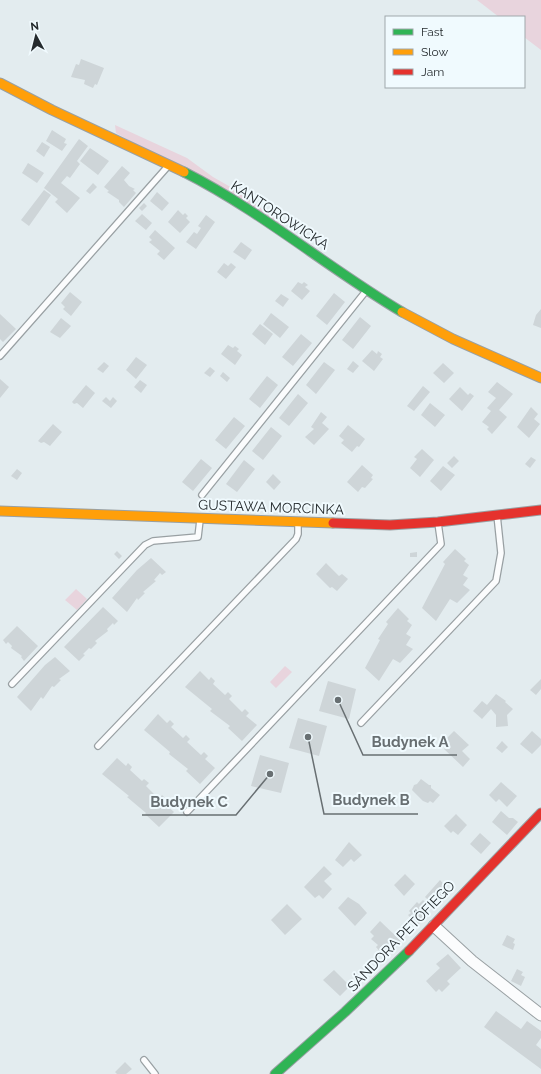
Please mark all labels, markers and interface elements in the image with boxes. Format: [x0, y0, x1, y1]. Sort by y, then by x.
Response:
north arrow [16, 16, 56, 56]
legend [385, 16, 525, 88]
text: N [30, 20, 40, 34]
text: Fast [421, 25, 444, 39]
text: Slow [421, 45, 448, 59]
text: Jam [421, 65, 444, 79]
street label: KANTOROWICKA [228, 177, 332, 253]
street label: GUSTAWA MORCINKA [198, 496, 345, 518]
callout: Budynek A [363, 728, 457, 755]
text: Budynek A [372, 733, 449, 751]
callout: Budynek B [324, 787, 418, 814]
callout: Budynek C [142, 788, 236, 815]
text: Budynek B [332, 791, 410, 809]
text: Budynek C [150, 793, 228, 811]
street label: SÁNDORA PETŐFIEGO [343, 877, 458, 995]

